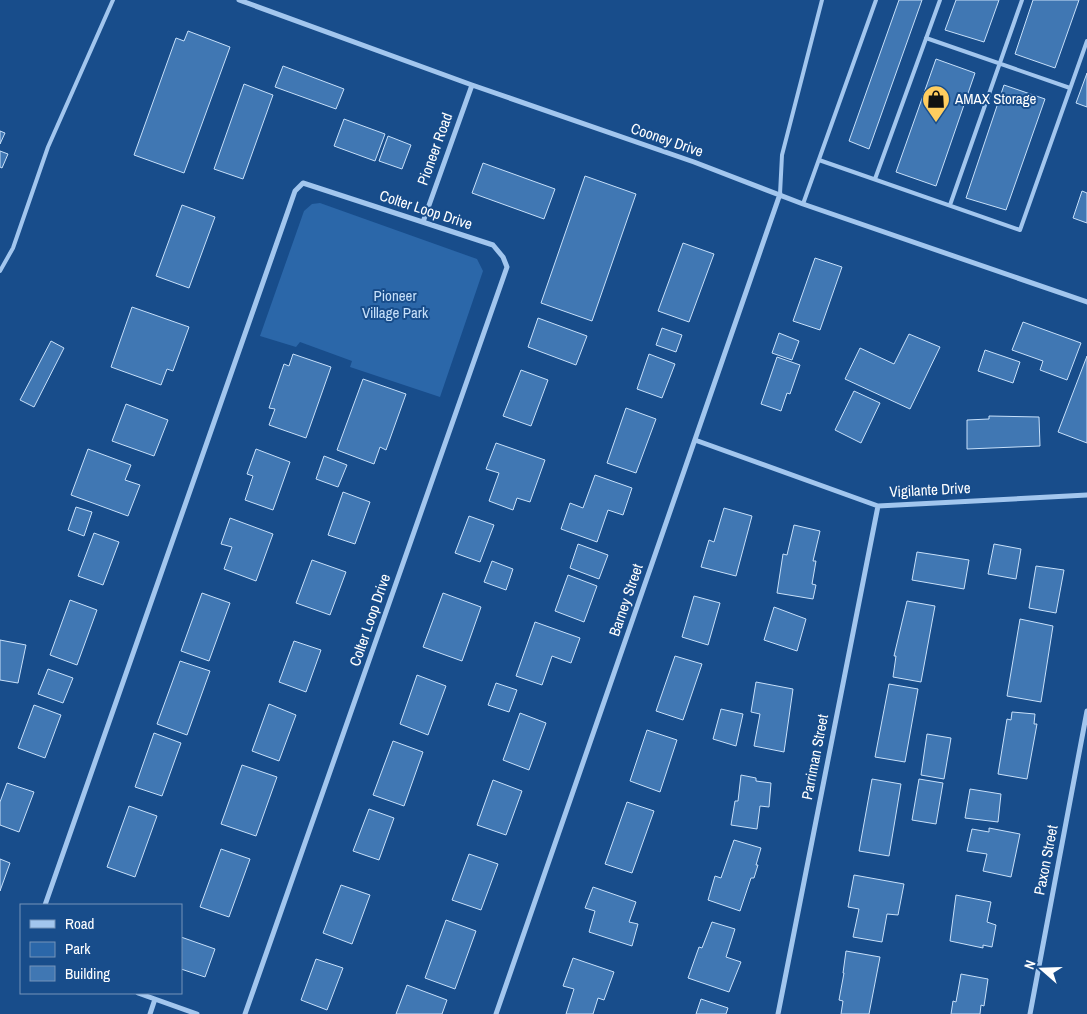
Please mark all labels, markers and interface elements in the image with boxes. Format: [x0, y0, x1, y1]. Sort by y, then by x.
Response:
shop icon: AMAX Storage [921, 84, 951, 123]
place label: AMAX Storage [954, 88, 1037, 109]
street label: Pioneer Road [412, 110, 457, 188]
street label: Cooney Drive [628, 117, 706, 162]
street label: Colter Loop Drive [377, 185, 475, 234]
park label: Pioneer Village Park [362, 285, 429, 323]
street label: Vigilante Drive [889, 477, 971, 502]
street label: Barney Street [603, 560, 648, 639]
street label: Colter Loop Drive [344, 571, 395, 669]
street label: Parriman Street [796, 712, 833, 802]
street label: Paxon Street [1028, 822, 1063, 897]
legend [20, 904, 182, 994]
text: Road [65, 913, 94, 934]
text: Park [65, 938, 91, 959]
north arrow [1017, 944, 1067, 994]
text: N [1020, 958, 1040, 972]
text: Building [65, 963, 110, 984]

